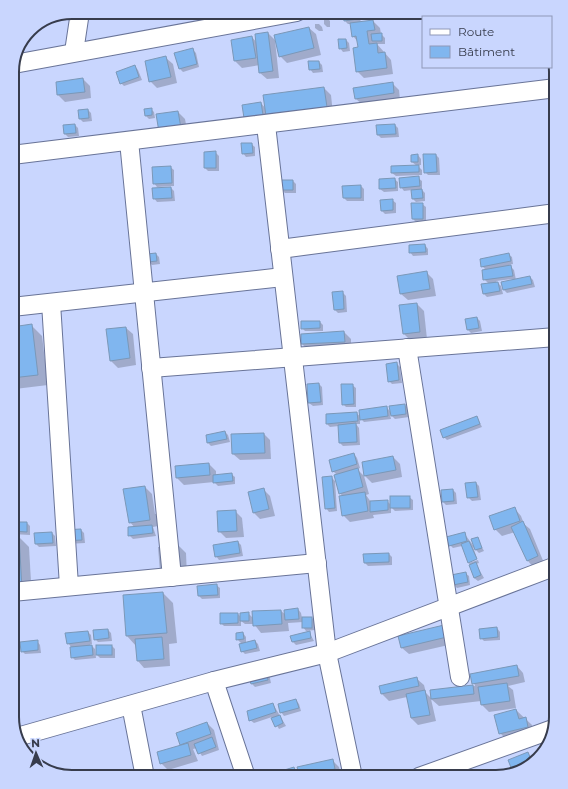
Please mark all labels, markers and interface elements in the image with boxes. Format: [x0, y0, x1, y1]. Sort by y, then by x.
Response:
legend [422, 16, 552, 68]
text: Route [458, 24, 494, 39]
text: Bâtiment [458, 44, 515, 59]
north arrow [16, 733, 56, 773]
text: N [31, 736, 40, 750]

